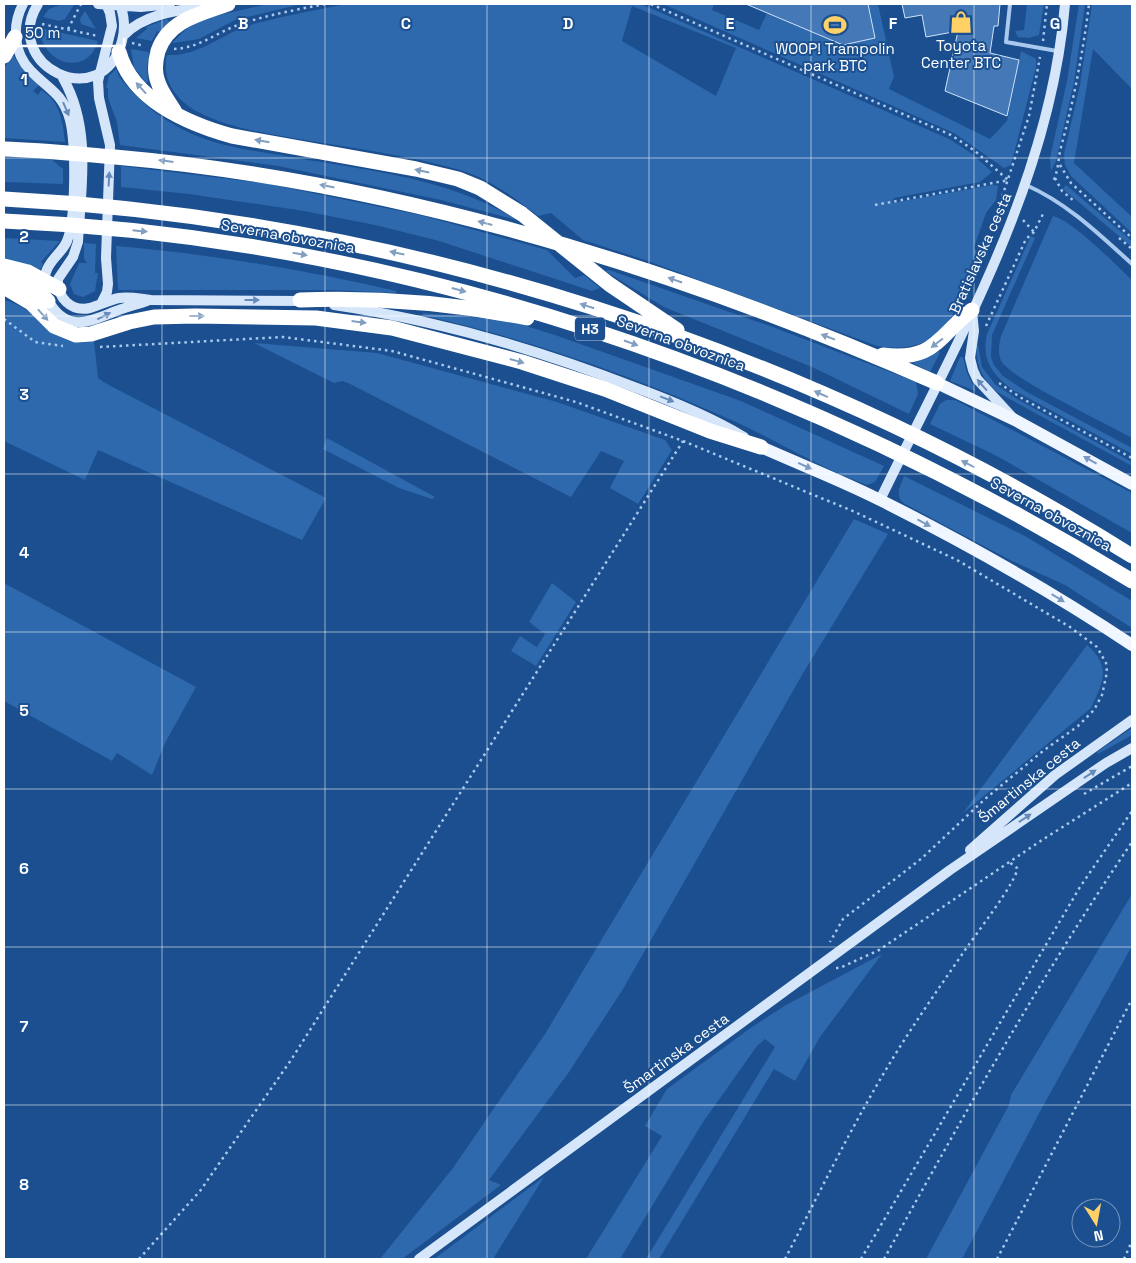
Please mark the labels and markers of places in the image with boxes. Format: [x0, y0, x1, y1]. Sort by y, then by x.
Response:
shop icon: Toyota Center BTC [948, 9, 974, 35]
sports icon: WOOP! Trampolin park BTC [822, 12, 848, 38]
place label: Toyota Center BTC [921, 36, 1001, 72]
place label: WOOP! Trampolin park BTC [775, 39, 895, 75]

